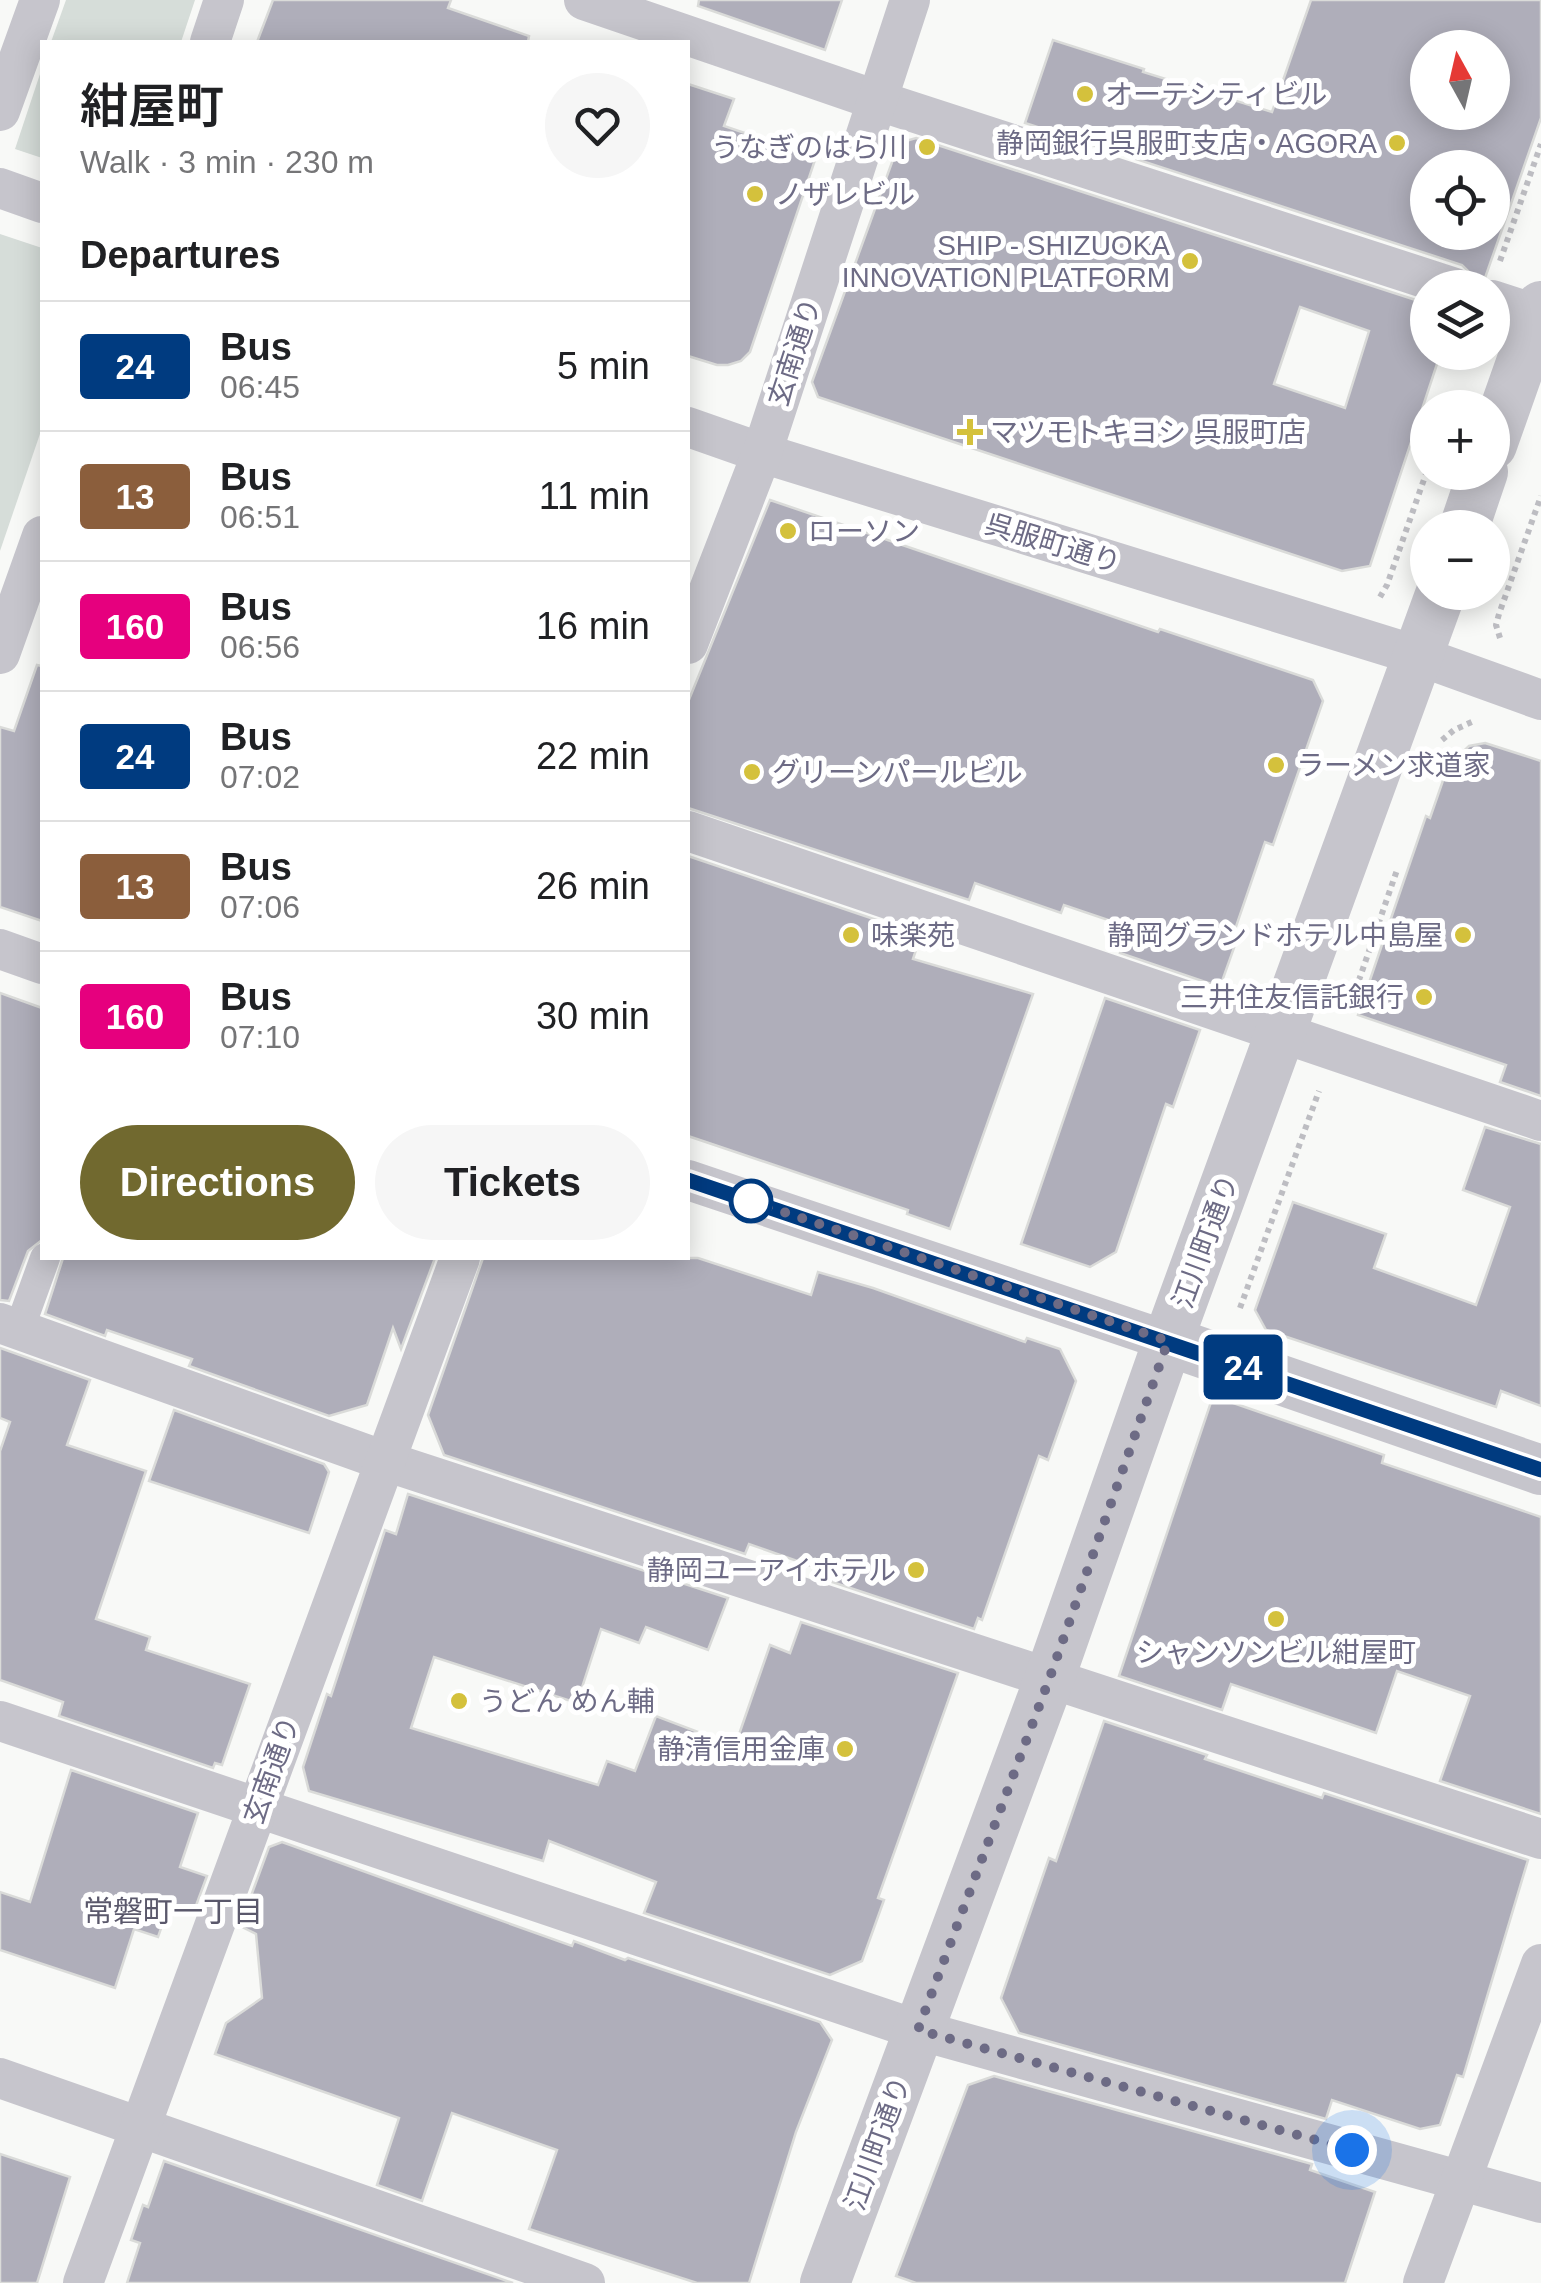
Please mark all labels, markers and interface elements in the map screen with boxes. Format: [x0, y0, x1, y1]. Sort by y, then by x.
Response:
north arrow [1410, 30, 1510, 130]
map controls [1410, 30, 1510, 610]
button: heart [545, 73, 650, 178]
place label: オーテシティビル [1105, 79, 1327, 110]
text: 紺屋町 [80, 80, 224, 133]
marker: オーテシティビル [1074, 83, 1096, 105]
place label: 静岡銀行呉服町支店・AGORA [996, 128, 1377, 159]
place label: うなぎのはら川 [711, 132, 907, 163]
marker: 静岡銀行呉服町支店・AGORA [1386, 132, 1408, 154]
marker: うなぎのはら川 [916, 136, 938, 158]
text: Walk · 3 min · 230 m [80, 144, 374, 180]
button: locate [1410, 150, 1510, 250]
place label: ノザレビル [775, 179, 915, 210]
marker: ノザレビル [744, 183, 766, 205]
place label: SHIP - SHIZUOKA INNOVATION PLATFORM [842, 230, 1170, 293]
text: Departures [80, 234, 281, 276]
marker: SHIP - SHIZUOKA INNOVATION PLATFORM [1179, 250, 1201, 272]
button: layers [1410, 270, 1510, 370]
street label: 玄南通り [762, 294, 827, 410]
text: Bus [220, 326, 292, 368]
text: 5 min [557, 345, 650, 387]
text: 24 [116, 347, 154, 386]
text: 06:45 [220, 369, 300, 405]
button: + [1410, 390, 1510, 490]
place label: マツモトキヨシ 呉服町店 [990, 417, 1306, 448]
marker: マツモトキヨシ 呉服町店 [959, 421, 981, 443]
text: Bus [220, 456, 292, 498]
text: 11 min [539, 475, 650, 517]
text: 13 [116, 477, 154, 516]
text: 06:51 [220, 499, 300, 535]
street label: 呉服町通り [981, 508, 1124, 579]
button: − [1410, 510, 1510, 610]
place label: ローソン [808, 516, 920, 547]
marker: ローソン [777, 520, 799, 542]
text: Bus [220, 586, 292, 628]
text: 16 min [536, 605, 650, 647]
text: 160 [106, 607, 164, 646]
text: 06:56 [220, 629, 300, 665]
text: Bus [220, 716, 292, 758]
text: 22 min [536, 735, 650, 777]
text: 24 [116, 737, 154, 776]
place label: ラーメン求道家 [1296, 750, 1491, 781]
marker: ラーメン求道家 [1265, 754, 1287, 776]
place label: グリーンパールビル [772, 757, 1023, 788]
text: 07:02 [220, 759, 300, 795]
marker: グリーンパールビル [741, 761, 763, 783]
text: Bus [220, 846, 292, 888]
text: 26 min [536, 865, 650, 907]
text: 13 [116, 867, 154, 906]
text: 07:06 [220, 889, 300, 925]
place label: 味楽苑 [871, 920, 955, 951]
place label: 静岡グランドホテル中島屋 [1107, 920, 1443, 951]
marker: 味楽苑 [840, 924, 862, 946]
marker: 静岡グランドホテル中島屋 [1452, 924, 1474, 946]
text: Bus [220, 976, 292, 1018]
place label: 三井住友信託銀行 [1180, 982, 1404, 1013]
marker: 三井住友信託銀行 [1413, 986, 1435, 1008]
text: 30 min [536, 995, 650, 1037]
text: 160 [106, 997, 164, 1036]
text: 07:10 [220, 1019, 300, 1055]
button: Directions [80, 1125, 355, 1240]
button: Tickets [375, 1125, 650, 1240]
street label: 江川町通り [1167, 1170, 1244, 1312]
unlabelled marker [730, 1180, 772, 1222]
line badge: 24 [1198, 1334, 1288, 1400]
text: 24 [1224, 1348, 1262, 1387]
place label: 静岡ユーアイホテル [647, 1555, 896, 1586]
marker: 静岡ユーアイホテル [905, 1559, 927, 1581]
marker: シャンソンビル紺屋町 [1265, 1608, 1287, 1630]
place label: シャンソンビル紺屋町 [1136, 1637, 1416, 1668]
place label: うどん めん輔 [479, 1686, 655, 1717]
marker: うどん めん輔 [448, 1690, 470, 1712]
street label: 玄南通り [238, 1712, 305, 1828]
place label: 静清信用金庫 [657, 1734, 825, 1765]
marker: 静清信用金庫 [834, 1738, 856, 1760]
district label: 常磐町一丁目 [83, 1895, 263, 1928]
street label: 江川町通り [839, 2072, 916, 2214]
your location [1327, 2125, 1377, 2175]

